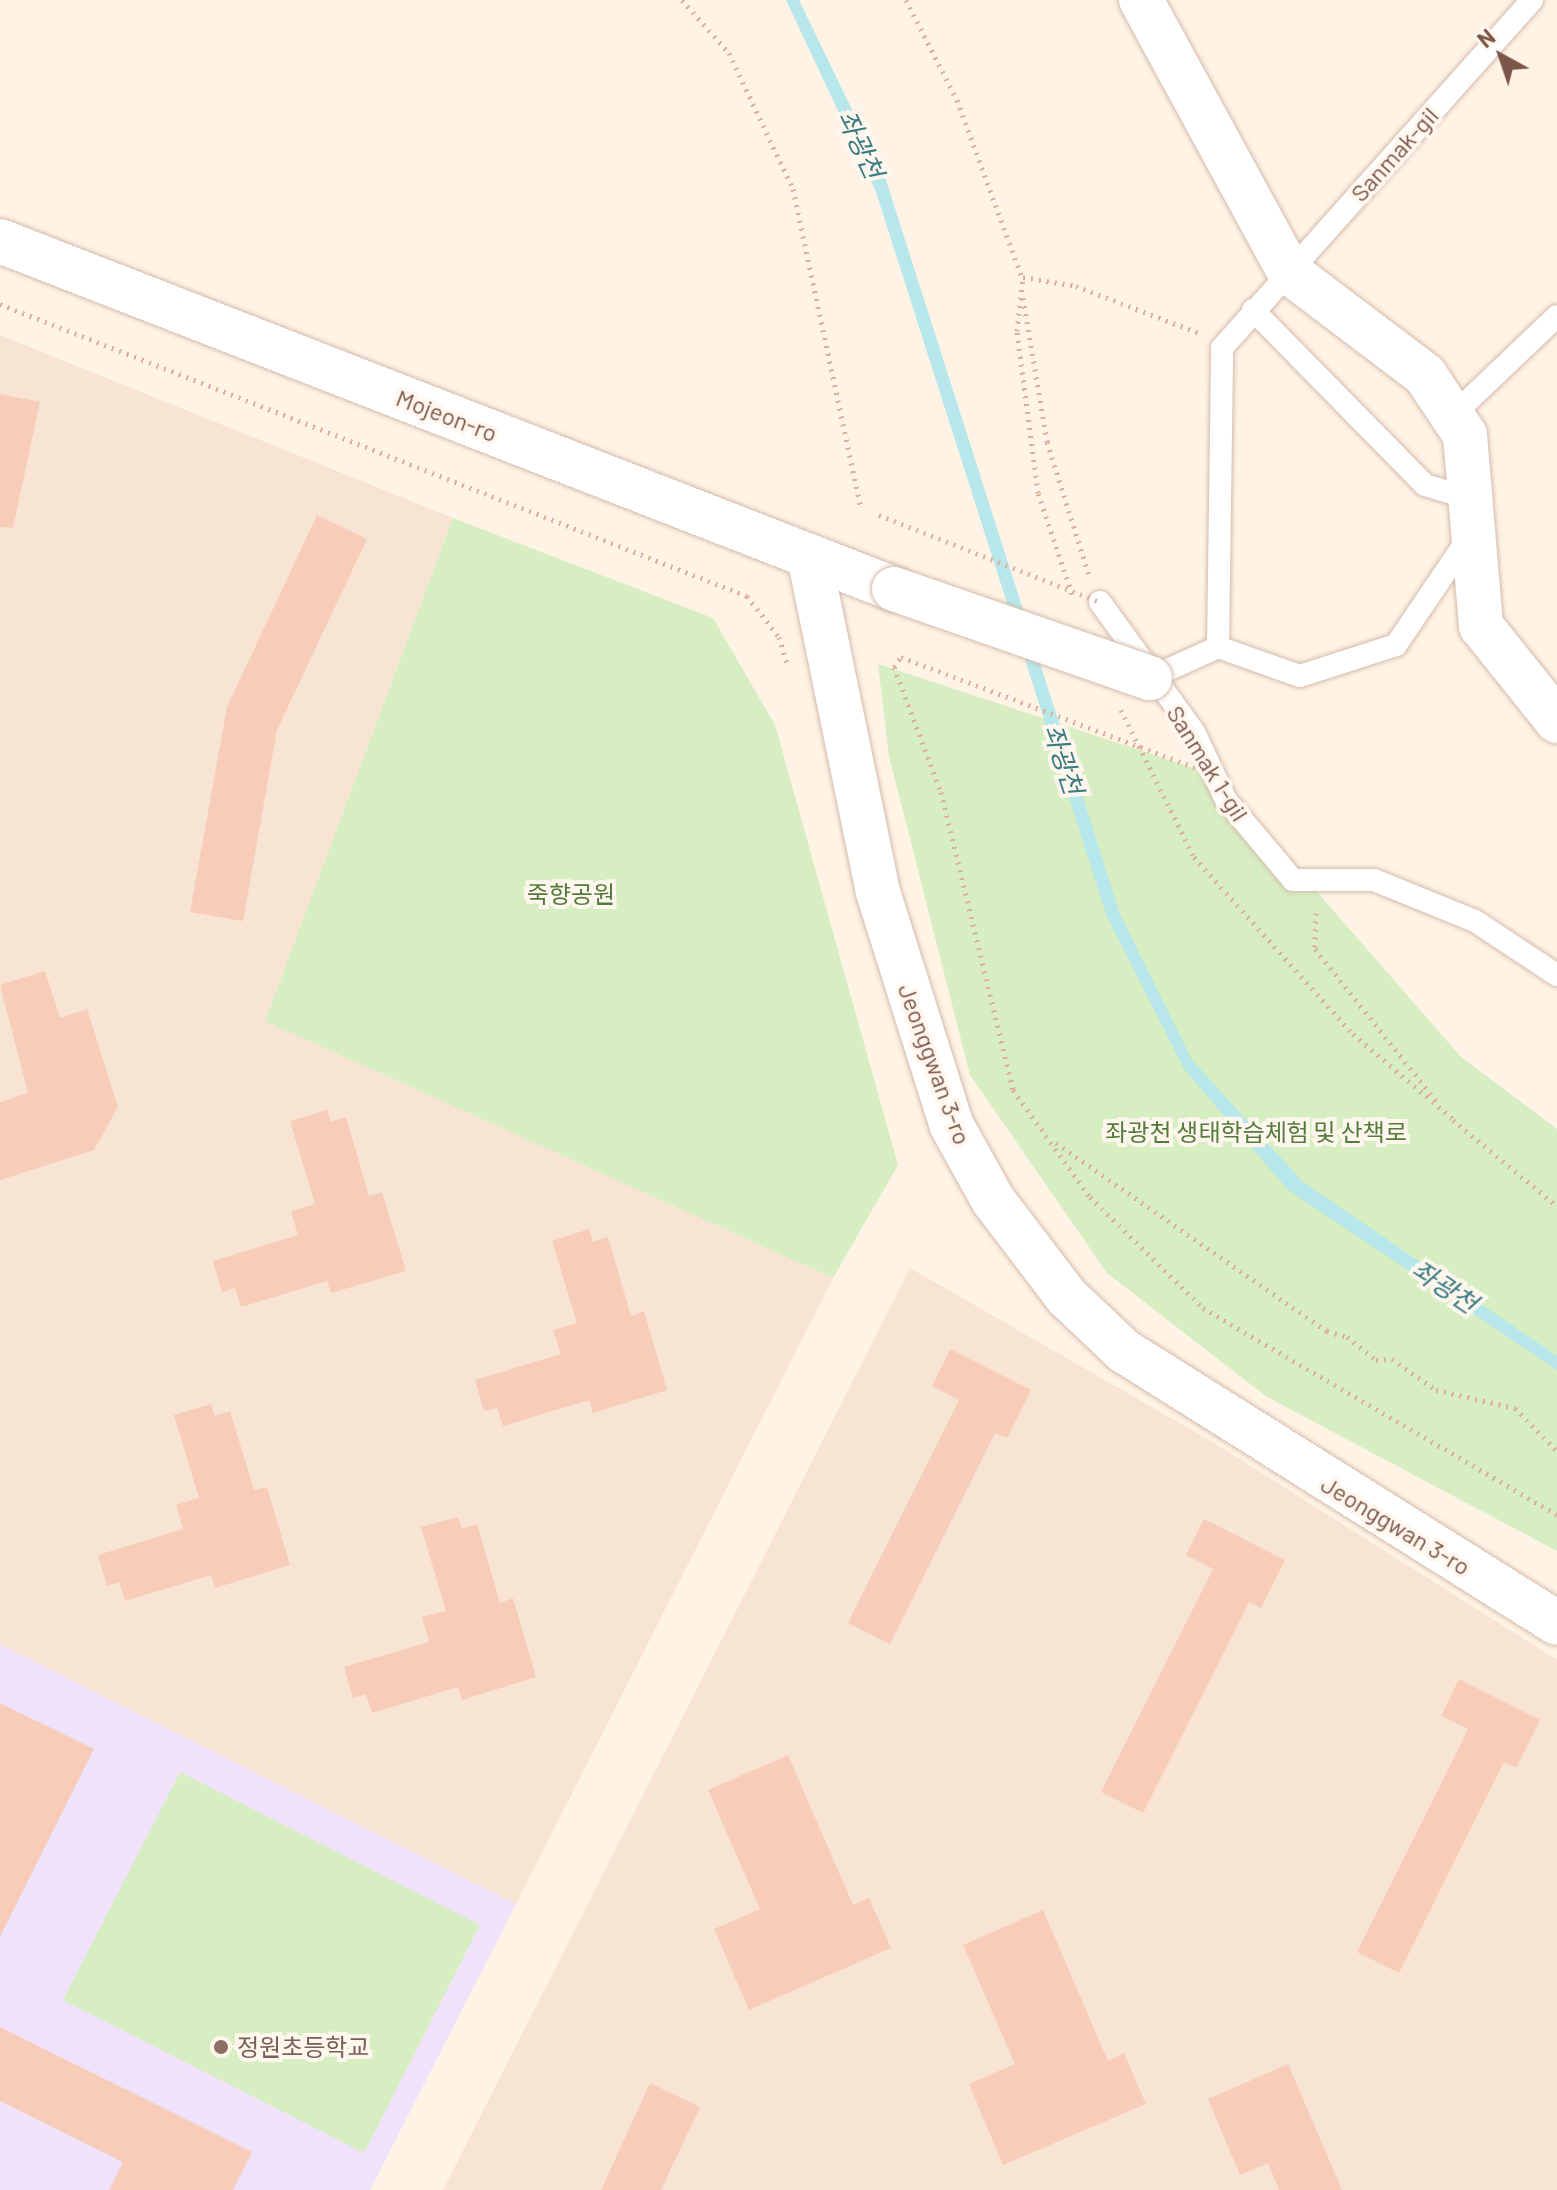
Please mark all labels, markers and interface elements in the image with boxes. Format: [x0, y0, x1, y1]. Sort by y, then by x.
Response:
north arrow [1461, 16, 1541, 96]
text: N [1472, 23, 1500, 52]
street label: Sanmak-gil [1344, 101, 1444, 207]
water label: 좌광천 [832, 105, 890, 183]
street label: Mojeon-ro [392, 383, 502, 447]
street label: Sanmak 1-gil [1161, 700, 1255, 826]
water label: 좌광천 [1038, 720, 1090, 798]
park label: 죽향공원 [527, 880, 615, 908]
street label: Jeonggwan 3-ro [893, 980, 977, 1148]
park label: 좌광천 생태학습체험 및 산책로 [1105, 1118, 1407, 1146]
water label: 좌광천 [1407, 1253, 1483, 1319]
street label: Jeonggwan 3-ro [1316, 1469, 1476, 1581]
place label: 정원초등학교 [237, 2033, 369, 2061]
marker: 정원초등학교 [212, 2038, 230, 2056]

